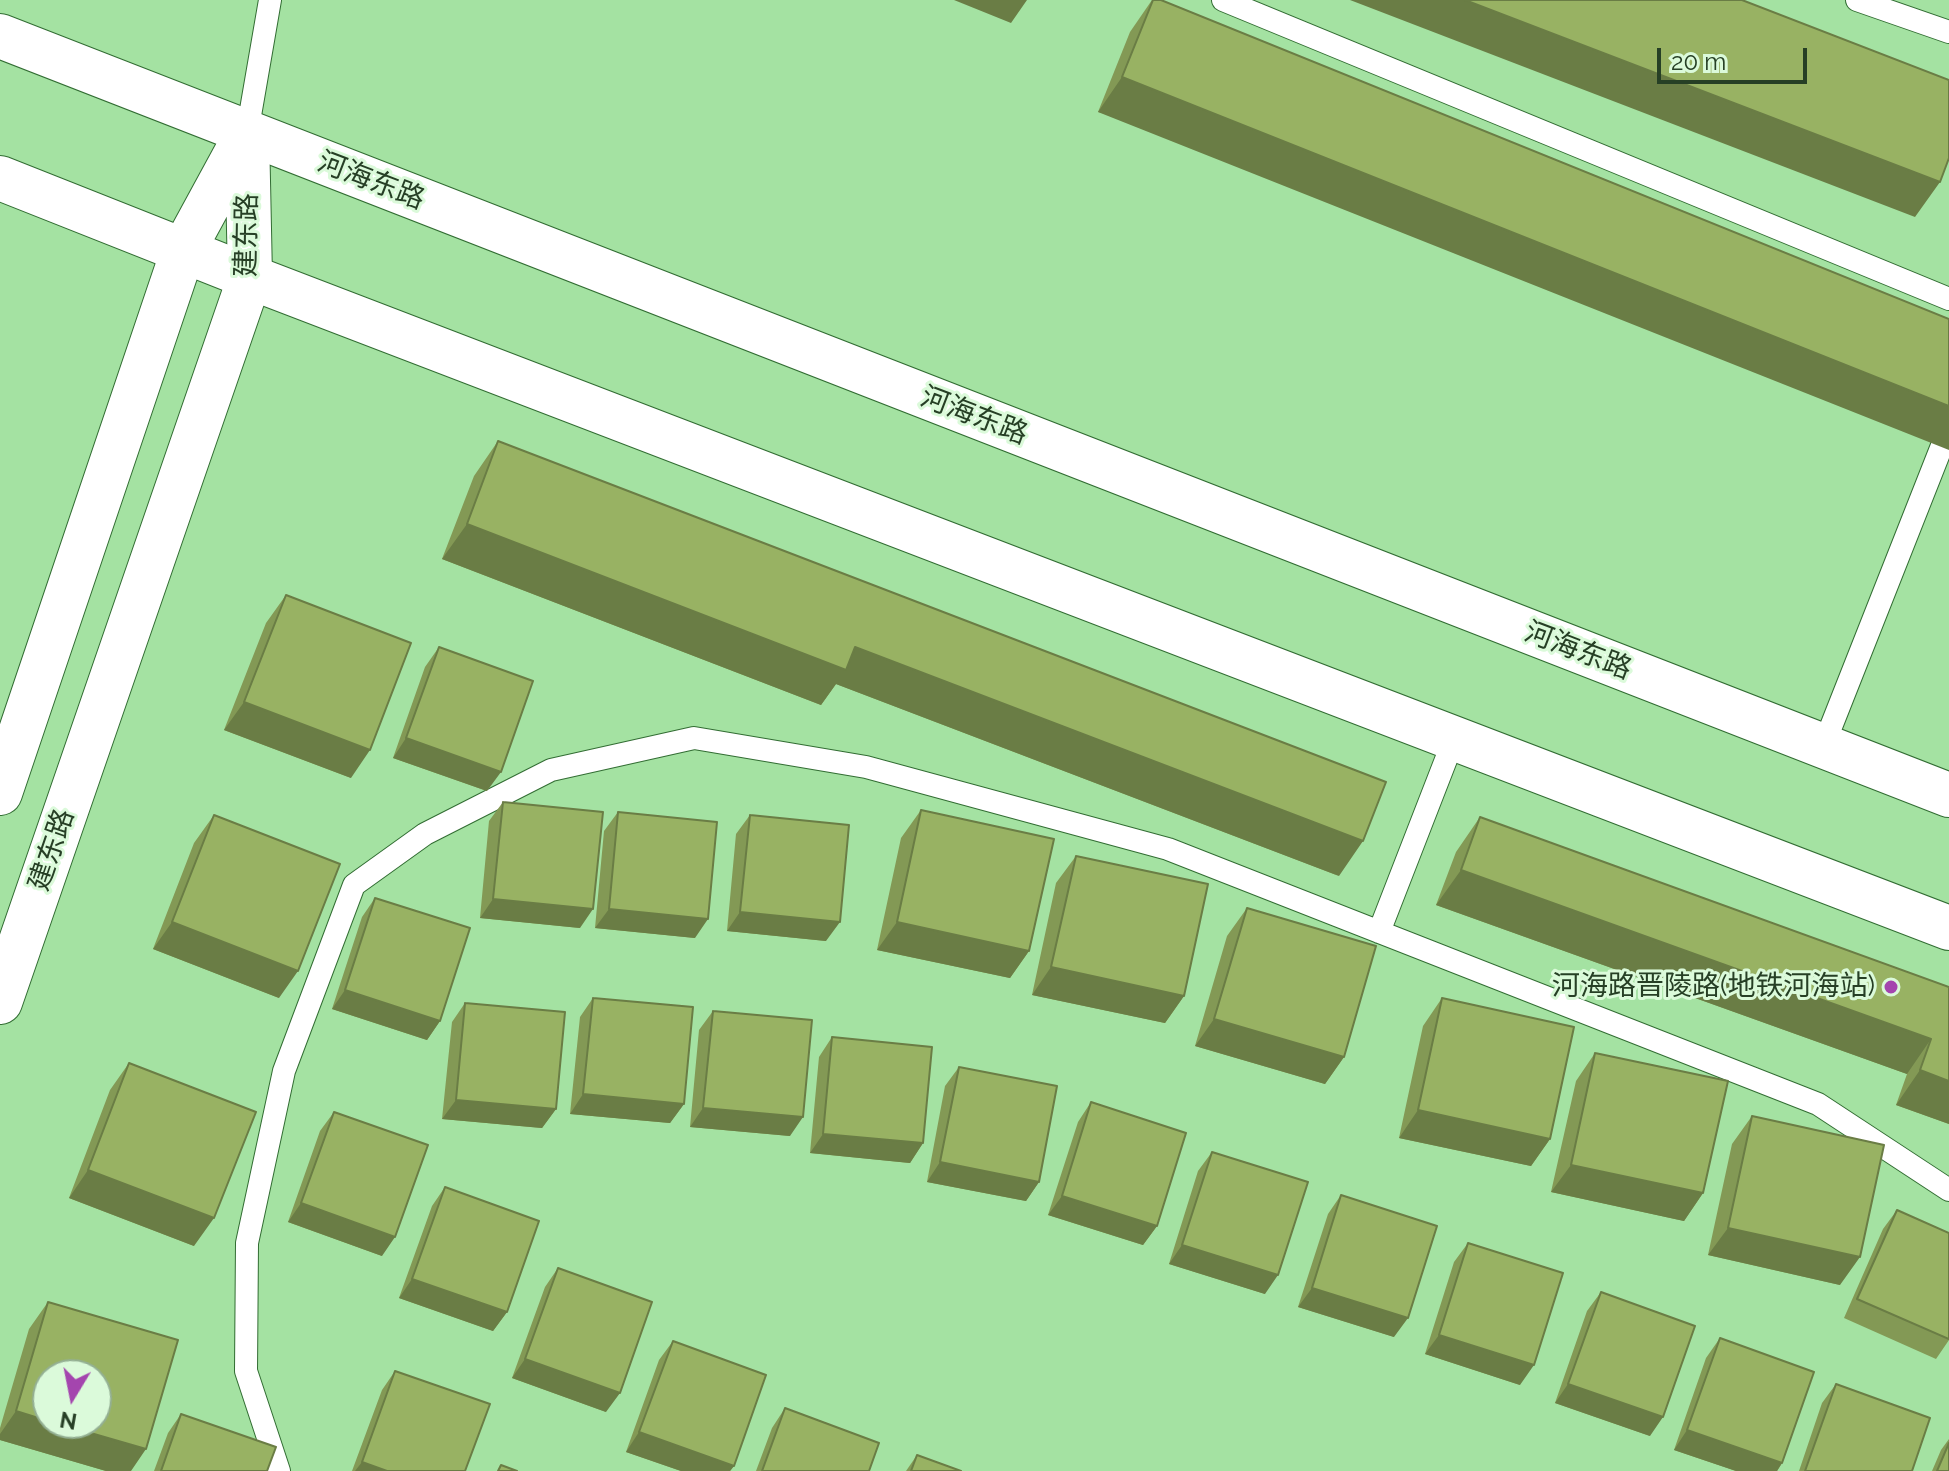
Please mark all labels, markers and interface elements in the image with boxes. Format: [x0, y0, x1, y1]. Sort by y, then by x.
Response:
scale bar [1661, 32, 1811, 82]
text: 20 m [1671, 47, 1726, 76]
street label: 河海东路 [313, 145, 429, 217]
street label: 建东路 [229, 193, 265, 277]
street label: 河海东路 [916, 380, 1032, 452]
street label: 河海东路 [1520, 615, 1636, 687]
street label: 建东路 [22, 805, 82, 895]
place label: 河海路晋陵路(地铁河海站) [1552, 970, 1875, 1004]
marker: 河海路晋陵路(地铁河海站) [1882, 978, 1900, 996]
north arrow [32, 1359, 112, 1439]
text: N [58, 1406, 79, 1435]

